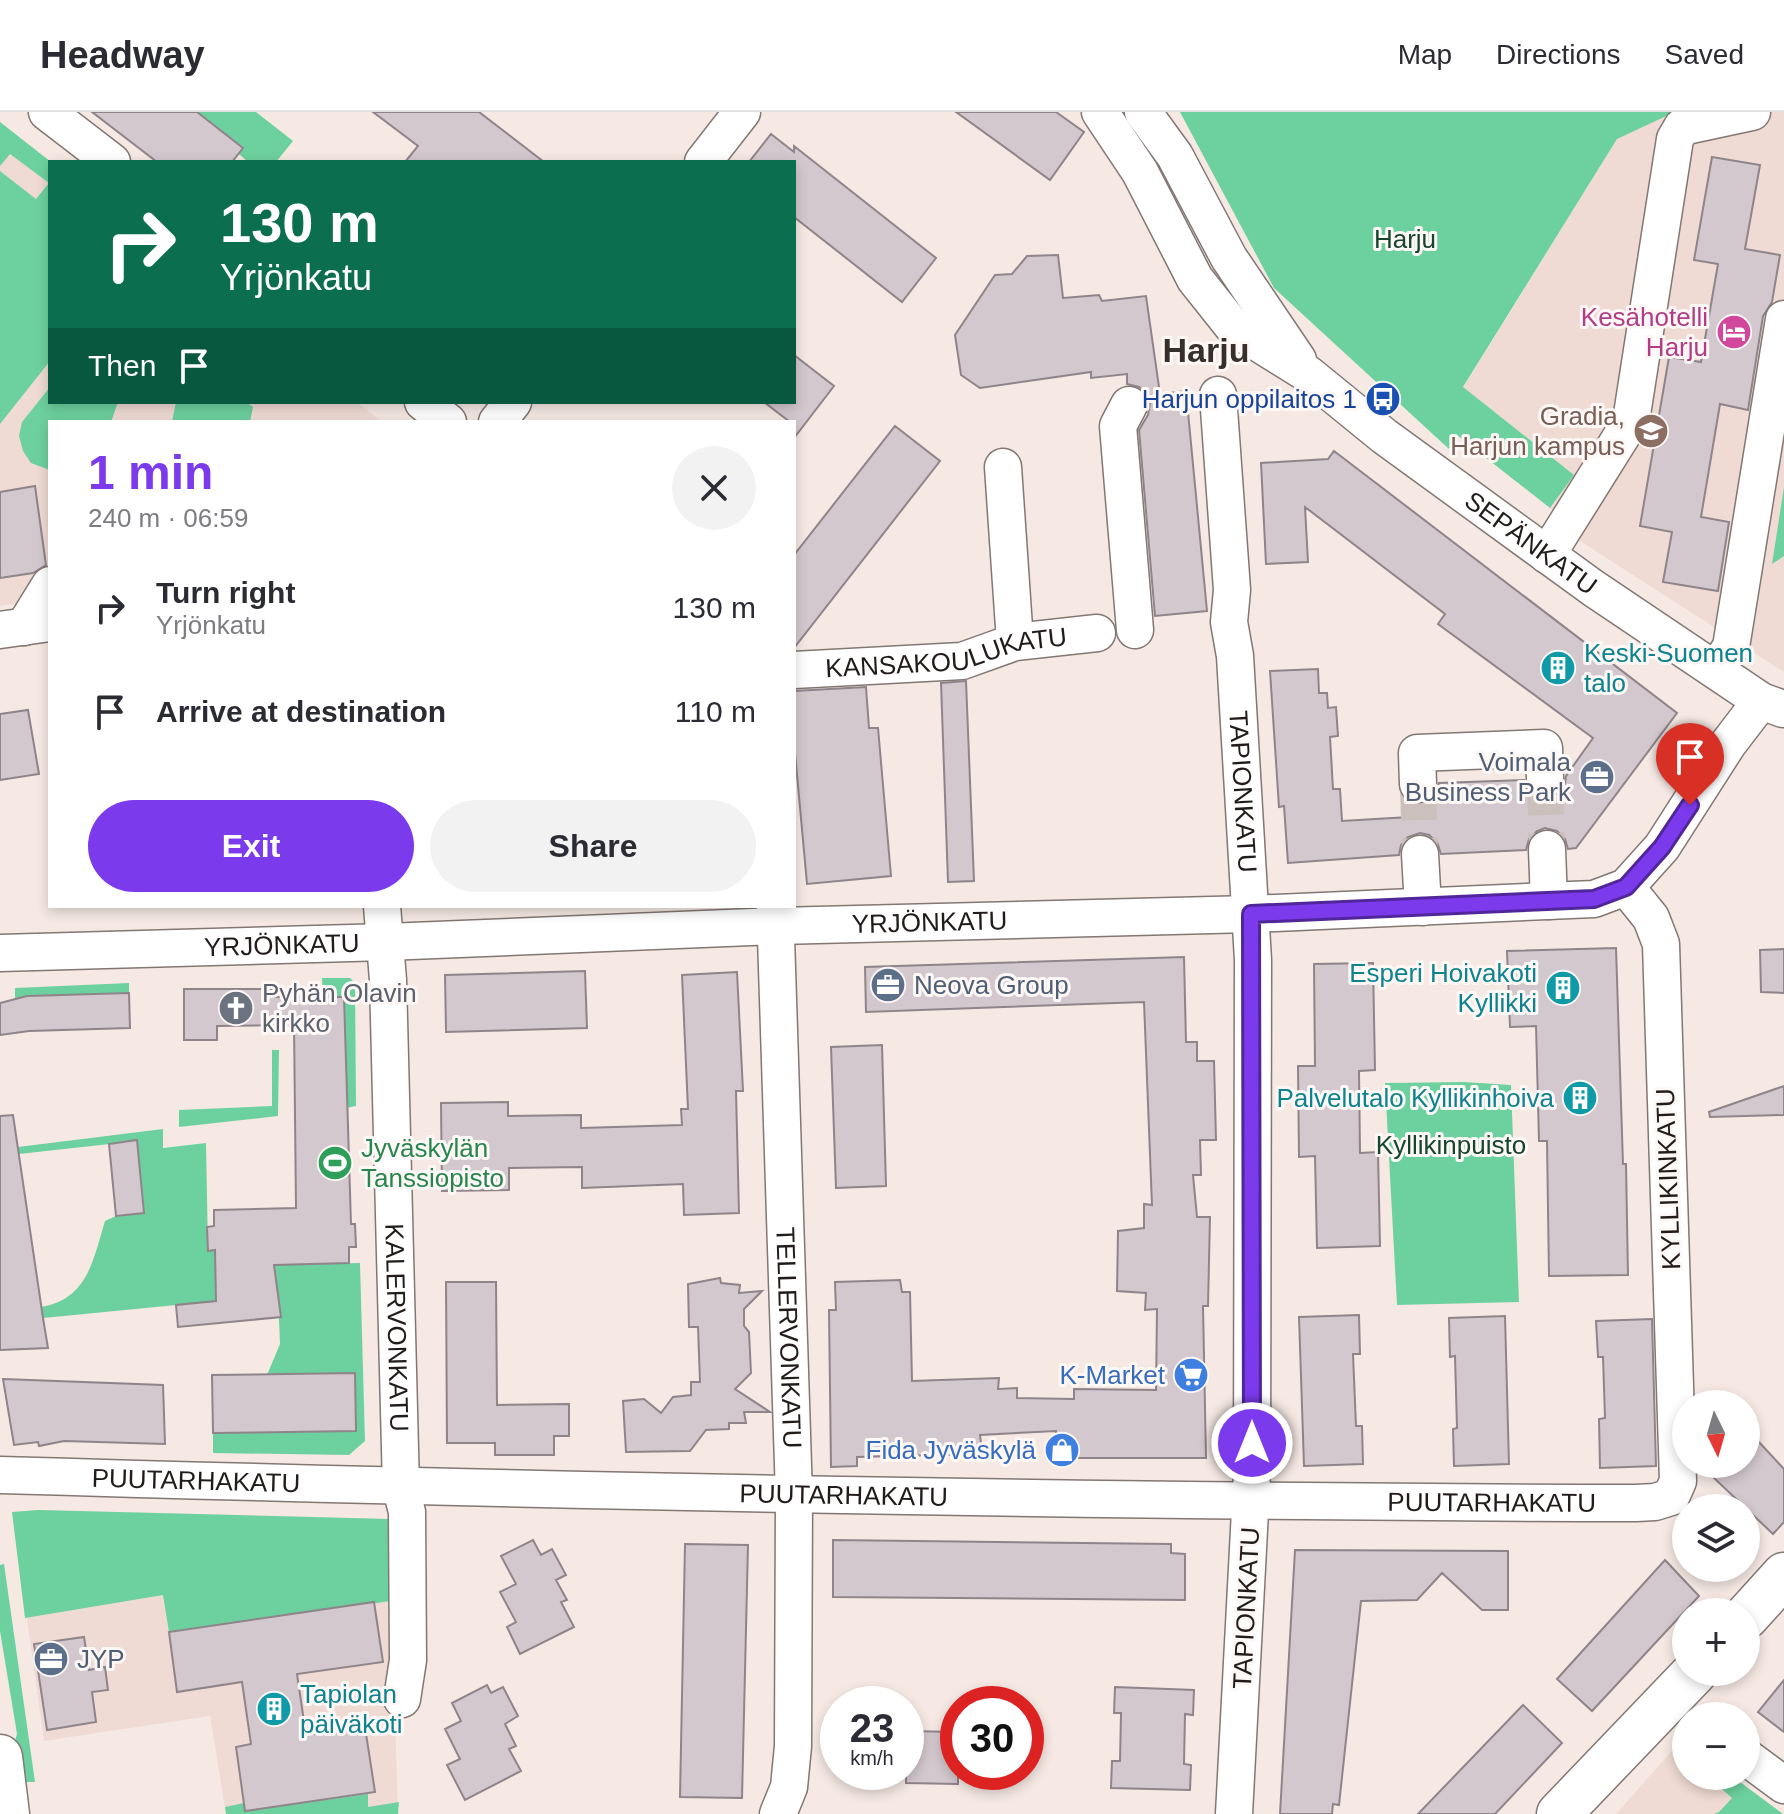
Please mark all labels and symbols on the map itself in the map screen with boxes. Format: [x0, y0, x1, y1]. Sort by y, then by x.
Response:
park label: Harju [1374, 224, 1436, 254]
place label: Kesähotelli Harju [1581, 302, 1708, 362]
hotel icon: Kesähotelli Harju [1715, 313, 1753, 351]
district label: Harju [1163, 331, 1249, 369]
bus stop icon: Harjun oppilaitos 1 [1364, 380, 1402, 418]
place label: Harjun oppilaitos 1 [1142, 384, 1357, 414]
place label: Gradia, Harjun kampus [1450, 401, 1625, 461]
school or university icon: Gradia, Harjun kampus [1632, 412, 1670, 450]
street label: SEPÄNKATU [1459, 485, 1603, 601]
street label: KANSAKOULUKATU [825, 621, 1068, 683]
place label: Keski-Suomen talo [1584, 638, 1753, 698]
building icon: Keski-Suomen talo [1539, 649, 1577, 687]
street label: TAPIONKATU [1223, 710, 1263, 874]
pin [1656, 723, 1724, 805]
place label: Voimala Business Park [1405, 747, 1572, 807]
office icon: Voimala Business Park [1578, 758, 1616, 796]
street label: YRJÖNKATU [851, 905, 1008, 939]
street label: YRJÖNKATU [204, 928, 360, 962]
place label: Esperi Hoivakoti Kyllikki [1349, 958, 1537, 1018]
office icon: Neova Group [869, 966, 907, 1004]
building icon: Esperi Hoivakoti Kyllikki [1544, 969, 1582, 1007]
place label: Neova Group [914, 970, 1069, 1000]
place label: Pyhän Olavin kirkko [262, 978, 417, 1038]
church icon: Pyhän Olavin kirkko [217, 989, 255, 1027]
building icon: Palvelutalo Kyllikinhoiva [1561, 1079, 1599, 1117]
place label: Palvelutalo Kyllikinhoiva [1277, 1083, 1555, 1113]
street label: KYLLIKINKATU [1650, 1088, 1686, 1270]
park label: Kyllikinpuisto [1376, 1130, 1526, 1160]
place label: Jyväskylän Tanssiopisto [361, 1133, 504, 1193]
sports icon: Jyväskylän Tanssiopisto [316, 1144, 354, 1182]
street label: KALERVONKATU [379, 1223, 415, 1432]
street label: TELLERVONKATU [770, 1227, 807, 1449]
supermarket icon: K-Market [1172, 1356, 1210, 1394]
place label: K-Market [1060, 1360, 1166, 1390]
north arrow [1672, 1390, 1760, 1478]
position arrow [1210, 1401, 1294, 1485]
shop icon: Fida Jyväskylä [1043, 1431, 1081, 1469]
place label: Fida Jyväskylä [866, 1435, 1037, 1465]
street label: PUUTARHAKATU [91, 1463, 301, 1498]
street label: PUUTARHAKATU [739, 1478, 948, 1512]
street label: PUUTARHAKATU [1387, 1487, 1596, 1518]
street label: TAPIONKATU [1227, 1526, 1265, 1690]
office icon: JYP [32, 1640, 70, 1678]
place label: JYP [77, 1644, 125, 1674]
place label: Tapiolan päiväkoti [300, 1679, 403, 1739]
speed limit sign: 30 [940, 1686, 1044, 1790]
building icon: Tapiolan päiväkoti [255, 1690, 293, 1728]

